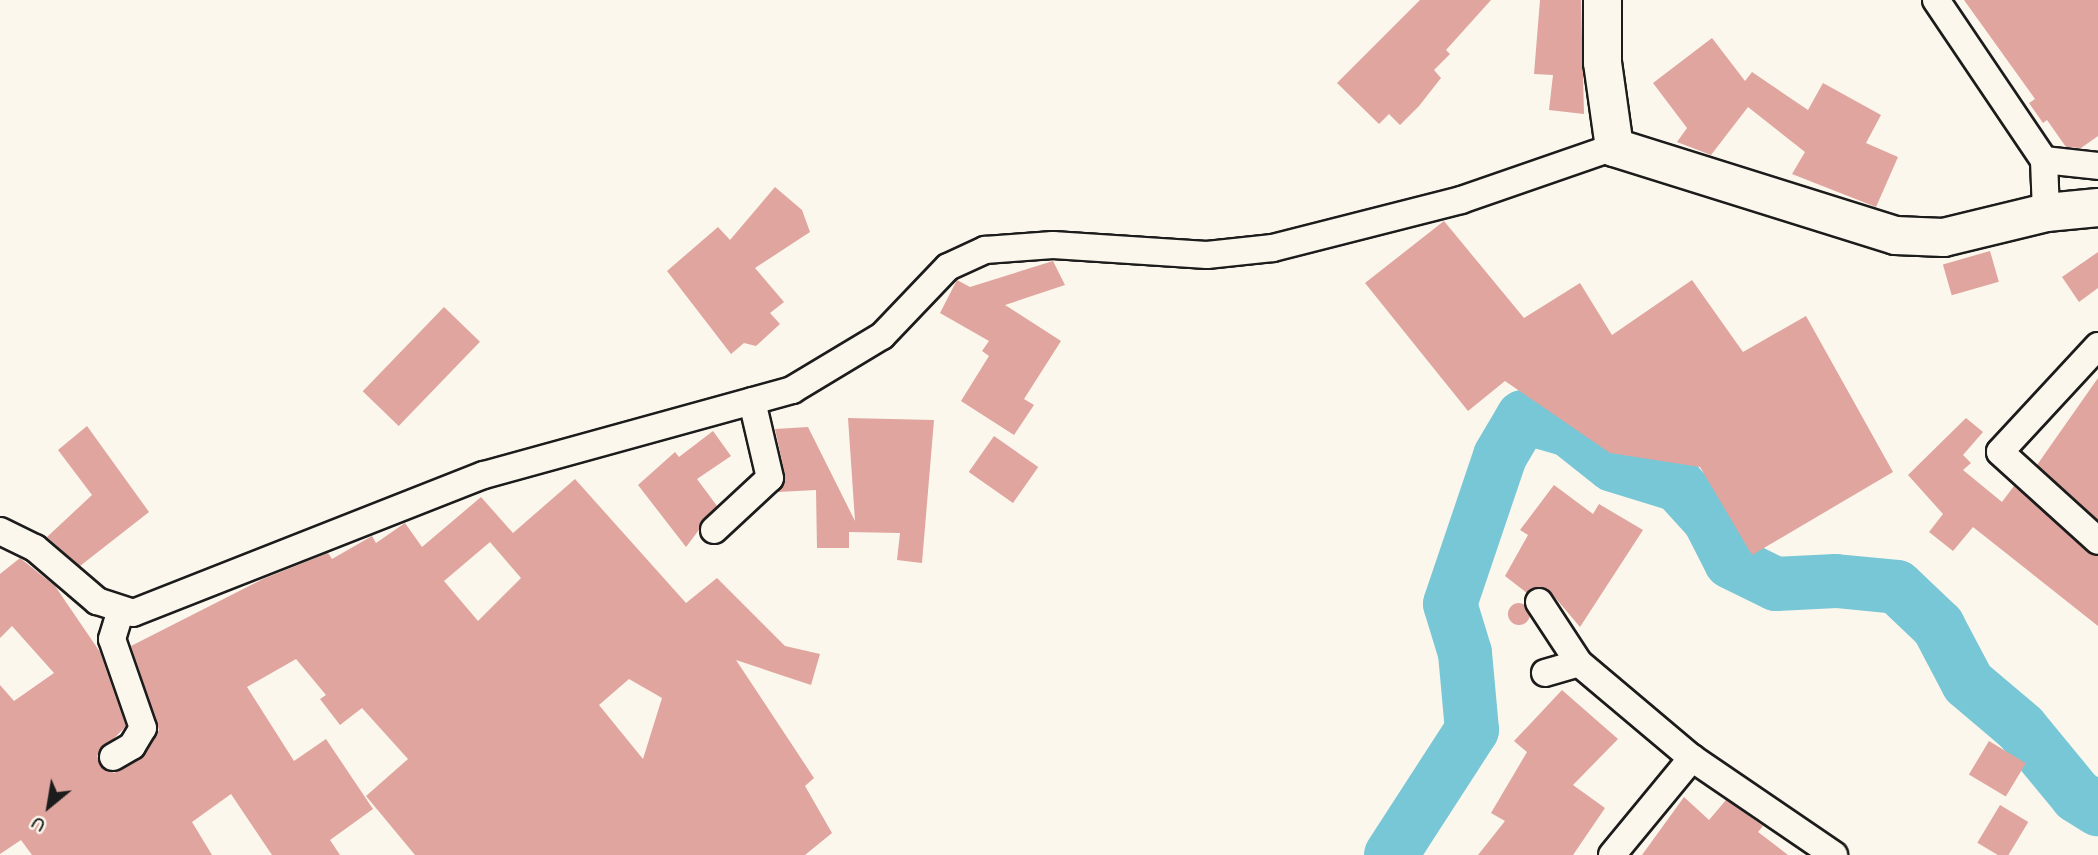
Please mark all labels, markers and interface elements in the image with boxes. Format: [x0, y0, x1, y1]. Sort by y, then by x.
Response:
north arrow [14, 771, 84, 841]
text: U [27, 811, 50, 837]

